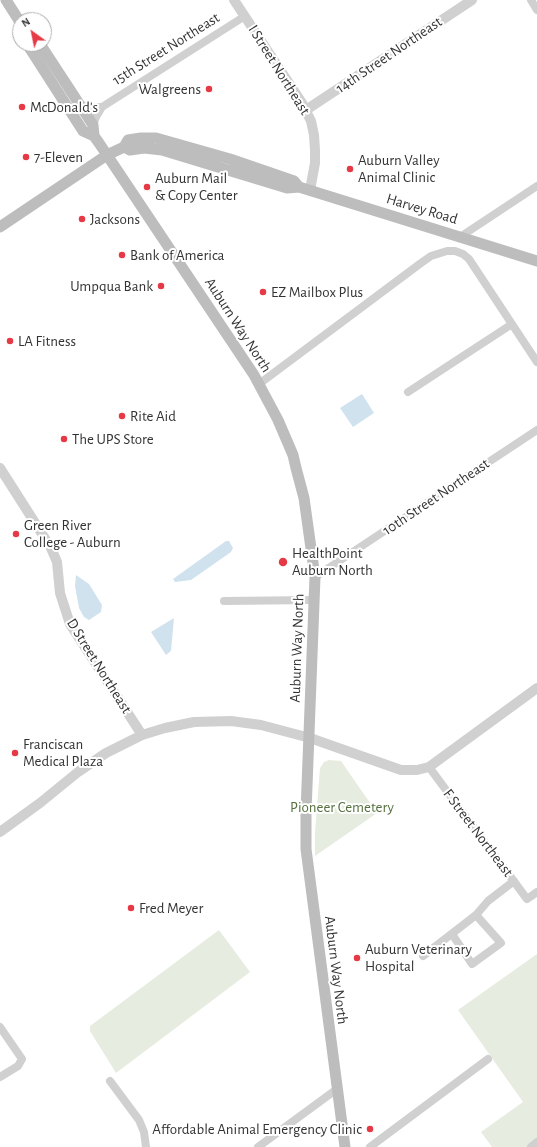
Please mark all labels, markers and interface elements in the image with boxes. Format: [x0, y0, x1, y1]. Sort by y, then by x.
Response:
street label: 15th Street Northeast [109, 9, 223, 89]
north arrow [12, 12, 52, 52]
street label: 14th Street Northeast [333, 13, 445, 97]
text: N [20, 16, 32, 29]
street label: I Street Northeast [244, 22, 314, 118]
place label: Walgreens [139, 80, 201, 98]
marker: Walgreens [204, 84, 214, 94]
place label: McDonald's [30, 98, 98, 116]
marker: McDonald's [17, 102, 27, 112]
place label: 7-Eleven [34, 148, 83, 166]
place label: Auburn Valley Animal Clinic [358, 151, 440, 186]
marker: 7-Eleven [21, 152, 31, 162]
marker: Auburn Valley Animal Clinic [345, 164, 355, 174]
place label: Auburn Mail & Copy Center [155, 169, 238, 204]
marker: Auburn Mail & Copy Center [142, 182, 152, 192]
street label: Harvey Road [384, 190, 460, 228]
place label: Jacksons [90, 210, 140, 228]
marker: Jacksons [77, 214, 87, 224]
place label: Bank of America [130, 246, 224, 264]
marker: Bank of America [117, 250, 127, 260]
street label: Auburn Way North [201, 274, 275, 376]
place label: Umpqua Bank [70, 277, 153, 295]
marker: Umpqua Bank [156, 281, 166, 291]
place label: EZ Mailbox Plus [271, 283, 363, 301]
marker: EZ Mailbox Plus [258, 287, 268, 297]
place label: LA Fitness [18, 332, 76, 350]
marker: LA Fitness [5, 336, 15, 346]
place label: Rite Aid [130, 407, 176, 425]
marker: Rite Aid [117, 411, 127, 421]
place label: The UPS Store [72, 430, 154, 448]
marker: The UPS Store [59, 434, 69, 444]
street label: 10th Street Northeast [379, 455, 493, 539]
place label: Green River College - Auburn [24, 516, 121, 551]
marker: Green River College - Auburn [11, 529, 21, 539]
place label: HealthPoint Auburn North [292, 544, 373, 579]
marker: HealthPoint Auburn North [277, 556, 289, 568]
street label: Auburn Way North [286, 593, 308, 703]
street label: D Street Northeast [63, 615, 135, 717]
place label: Franciscan Medical Plaza [23, 735, 103, 770]
marker: Franciscan Medical Plaza [10, 748, 20, 758]
street label: F Street Northeast [439, 785, 517, 881]
park label: Pioneer Cemetery [290, 798, 394, 816]
place label: Fred Meyer [139, 899, 203, 917]
marker: Fred Meyer [126, 903, 136, 913]
street label: Auburn Way North [320, 915, 352, 1025]
place label: Auburn Veterinary Hospital [365, 940, 472, 975]
marker: Auburn Veterinary Hospital [352, 953, 362, 963]
place label: Affordable Animal Emergency Clinic [152, 1120, 362, 1138]
marker: Affordable Animal Emergency Clinic [365, 1124, 375, 1134]

